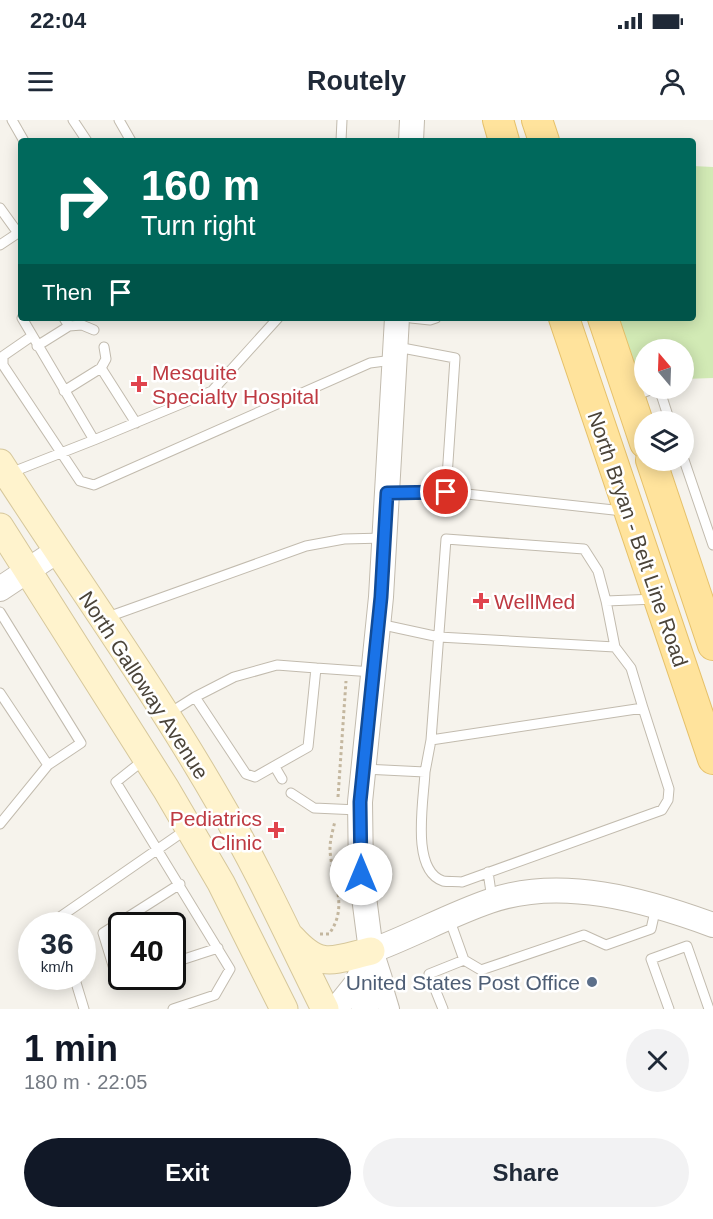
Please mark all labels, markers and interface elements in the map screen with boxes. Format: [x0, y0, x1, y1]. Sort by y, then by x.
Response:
text: 22:04 [30, 8, 86, 33]
icon: menu [24, 65, 57, 98]
icon: person [656, 65, 689, 98]
text: Routely [307, 66, 406, 96]
icon: right [42, 162, 120, 240]
text: 160 m [141, 162, 260, 209]
text: Turn right [141, 211, 256, 241]
icon: arrive [104, 276, 137, 309]
text: Then [42, 280, 92, 305]
north arrow [634, 339, 694, 399]
map controls [634, 339, 694, 471]
place label: Mesquite Specialty Hospital [152, 361, 319, 408]
marker: Mesquite Specialty Hospital [130, 375, 148, 393]
street label: North Bryan - Belt Line Road [583, 408, 693, 670]
button: layers [634, 411, 694, 471]
pin [420, 466, 471, 517]
icon: arrive [429, 475, 462, 508]
street label: North Galloway Avenue [75, 587, 213, 783]
place label: WellMed [494, 590, 575, 613]
marker: WellMed [472, 592, 490, 610]
place label: Pediatrics Clinic [170, 807, 262, 854]
marker: Pediatrics Clinic [267, 821, 285, 839]
position arrow [329, 842, 393, 906]
speed limit sign: 40 [108, 912, 186, 990]
text: 36 [40, 927, 74, 960]
text: km/h [41, 958, 73, 975]
place label: United States Post Office [346, 971, 580, 994]
marker: United States Post Office [585, 975, 599, 989]
text: 1 min [24, 1028, 118, 1069]
button: close [626, 1029, 689, 1092]
text: 180 m · 22:05 [24, 1071, 147, 1093]
button: Exit [24, 1138, 351, 1207]
button: Share [363, 1138, 689, 1207]

